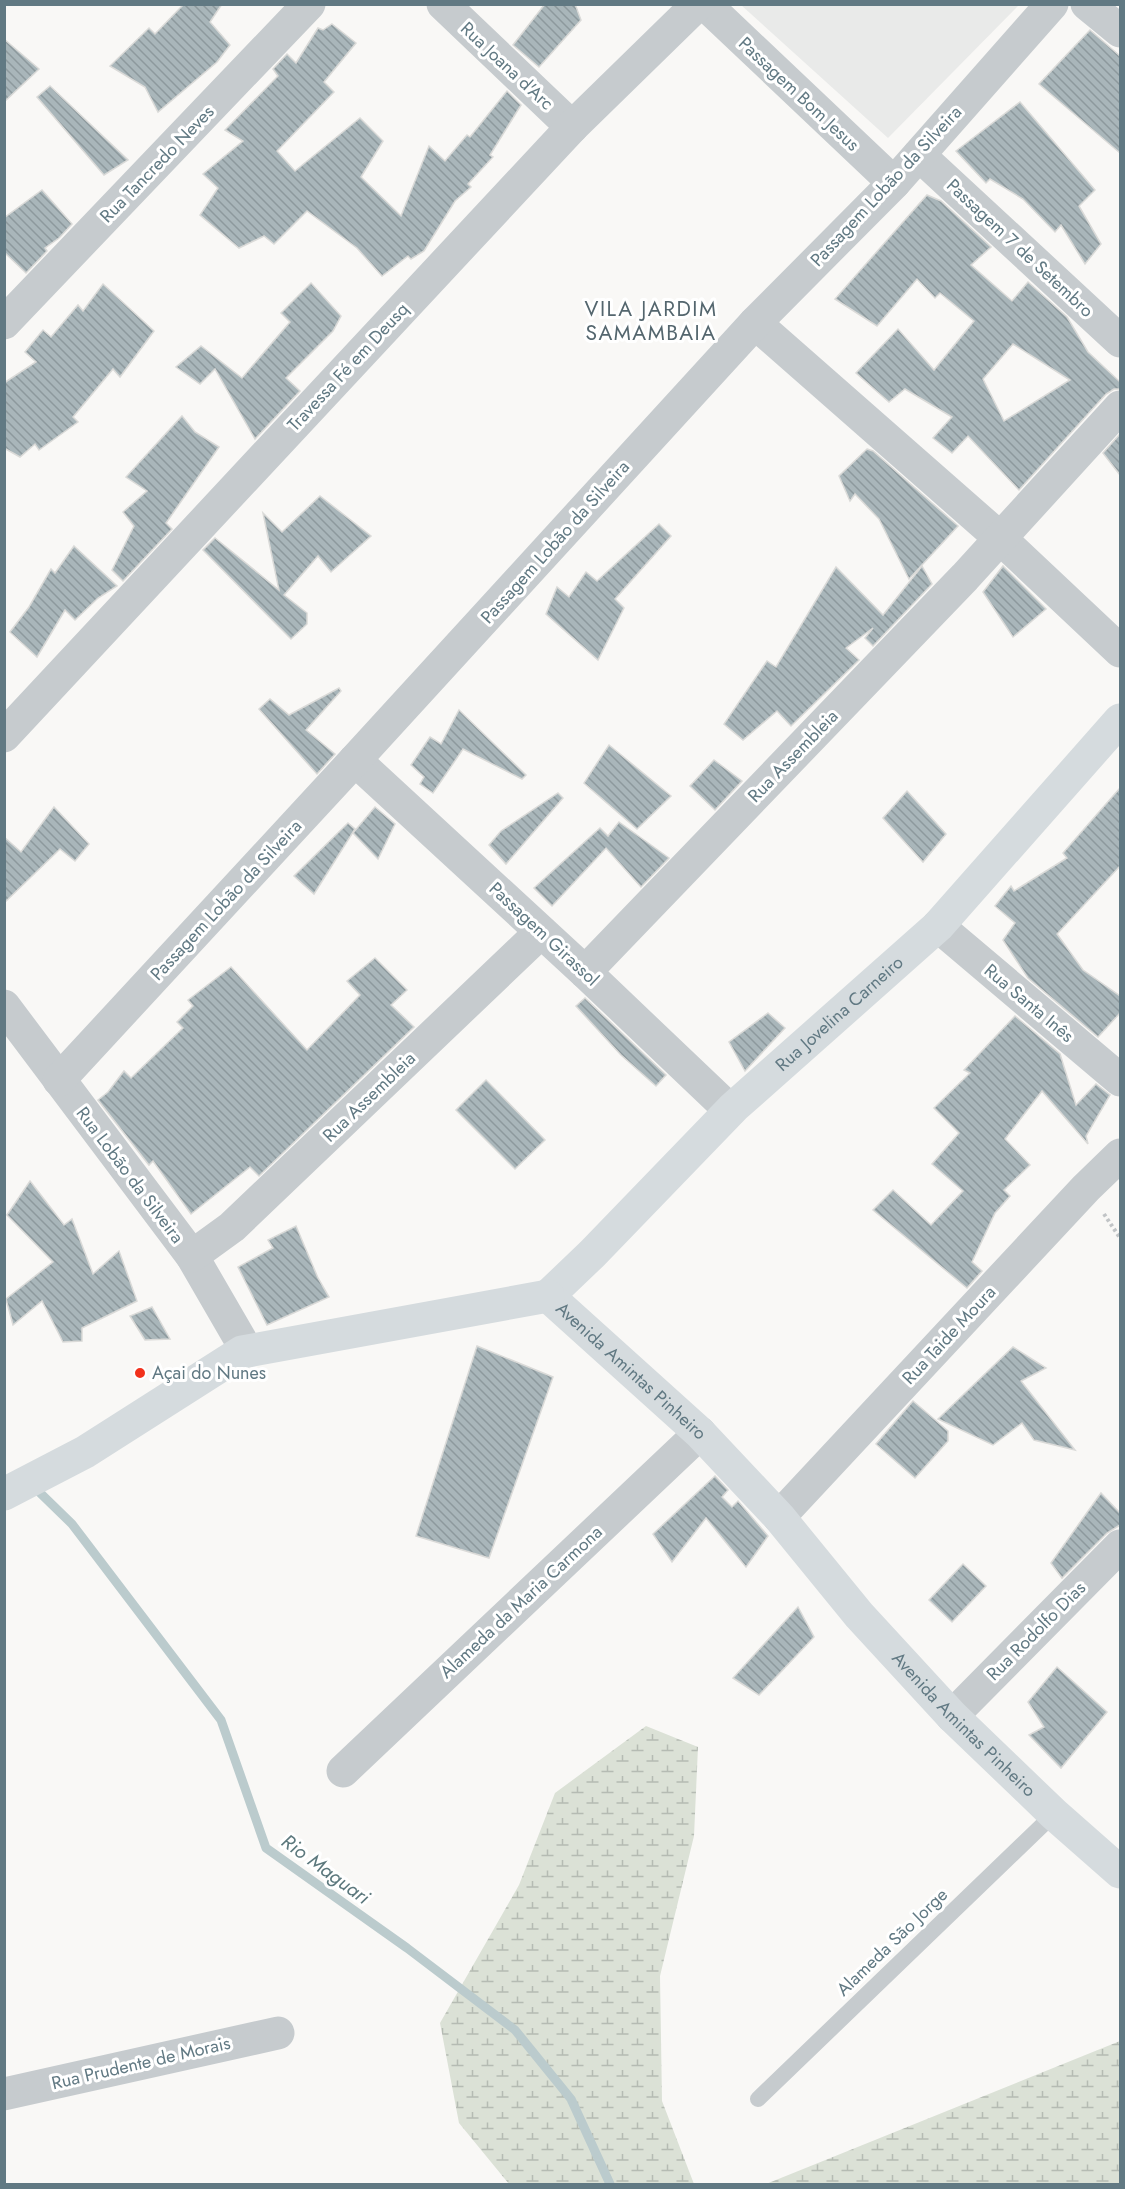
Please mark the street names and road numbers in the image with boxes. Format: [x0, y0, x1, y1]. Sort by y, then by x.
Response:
street label: Rua Joana d'Arc [455, 16, 559, 116]
street label: Passagem Bom Jesus [733, 31, 865, 157]
street label: Rua Tancredo Neves [94, 99, 220, 229]
street label: Passagem Lobão da Silveira [804, 100, 968, 272]
street label: Passagem 7 de Setembro [941, 173, 1099, 323]
street label: Travessa Fé em Deusq [281, 297, 415, 437]
street label: Passagem Lobão da Silveira [475, 455, 635, 629]
street label: Rua Assembleia [742, 704, 844, 808]
street label: Passagem Lobão da Silveira [144, 814, 308, 986]
street label: Passagem Girassol [483, 876, 605, 992]
street label: Rua Jovelina Carneiro [770, 950, 909, 1077]
street label: Rua Santa Inês [978, 958, 1080, 1048]
street label: Rua Assembleia [317, 1046, 421, 1148]
street label: Rua Lobão da Silveira [70, 1101, 190, 1249]
street label: Rua Taide Moura [896, 1280, 1002, 1390]
street label: Avenida Amintas Pinheiro [550, 1296, 713, 1446]
street label: Alameda da Maria Carmona [434, 1520, 608, 1684]
street label: Rua Rodolfo Dias [981, 1576, 1091, 1686]
street label: Avenida Amintas Pinheiro [886, 1646, 1042, 1803]
street label: Alameda São Jorge [831, 1882, 953, 2002]
street label: Rua Prudente de Morais [49, 2030, 233, 2096]

